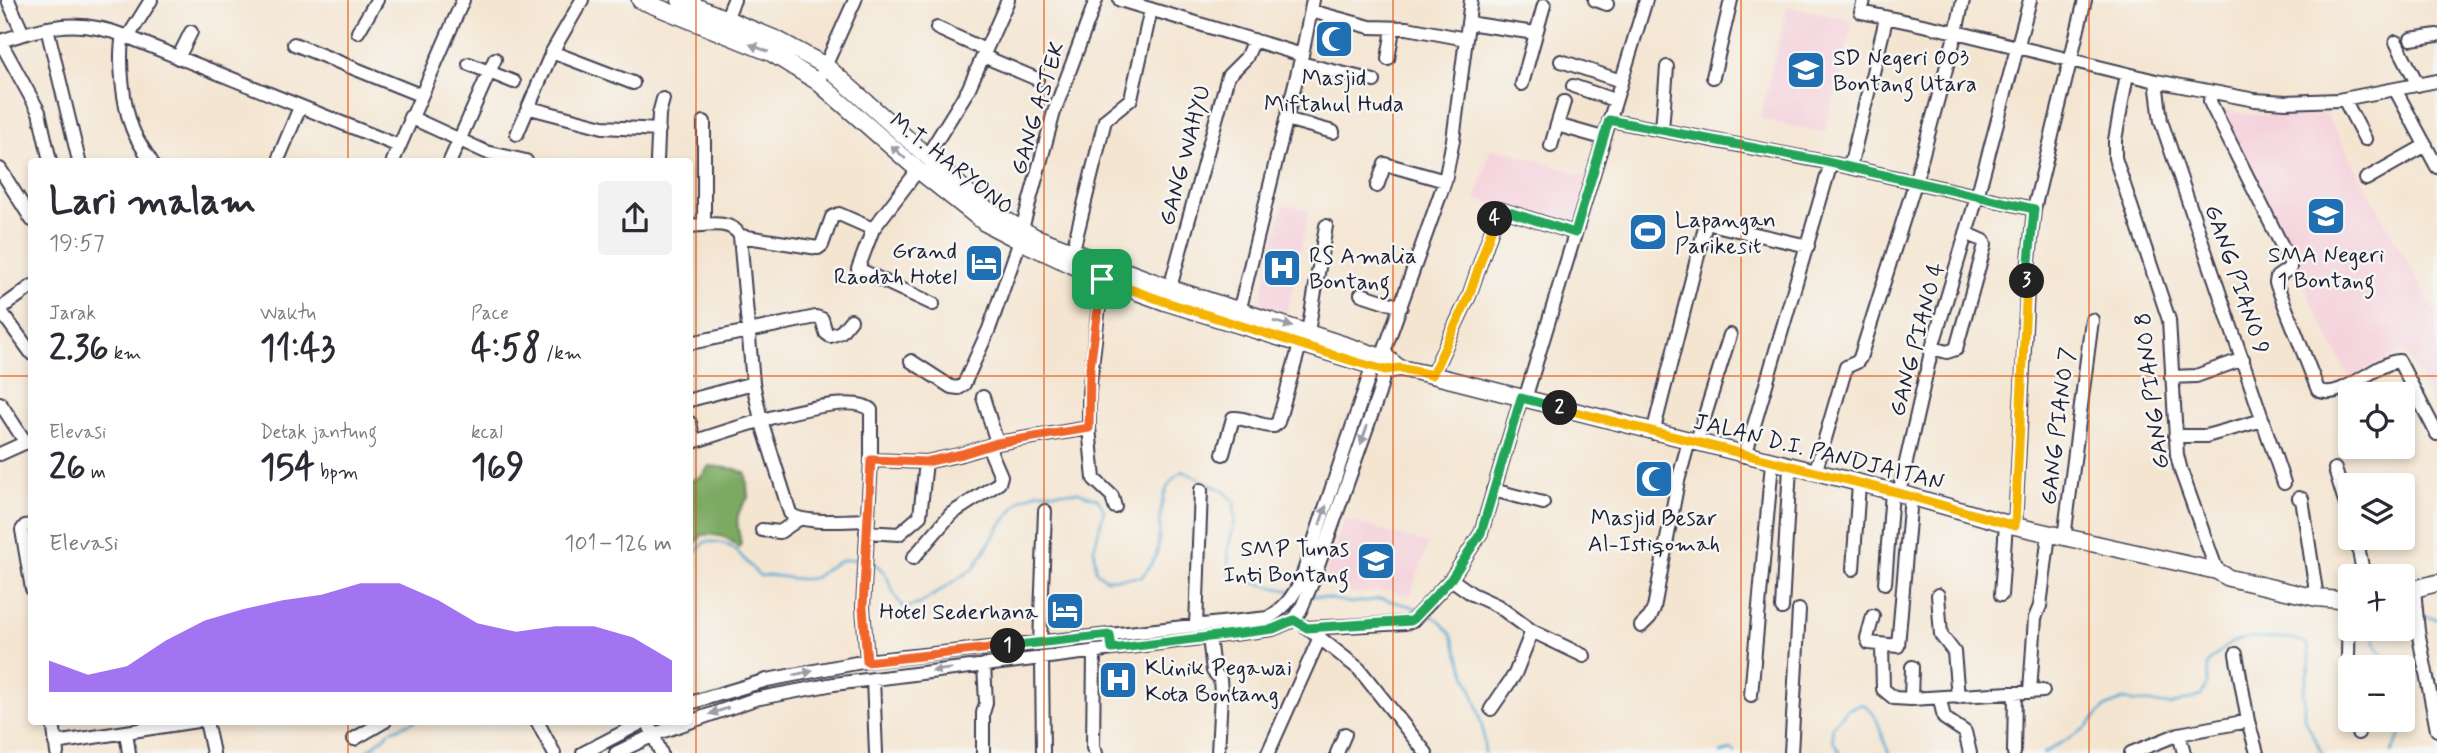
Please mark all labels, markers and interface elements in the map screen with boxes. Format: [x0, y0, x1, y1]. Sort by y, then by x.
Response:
mosque icon: Masjid Miftahul Huda [1313, 18, 1355, 60]
street label: GANG ASTEK [1005, 39, 1073, 179]
one-way arrow [748, 43, 769, 54]
place label: SD Negeri 003 Bontang Utara [1833, 44, 1977, 102]
school or university icon: SD Negeri 003 Bontang Utara [1785, 49, 1827, 91]
place label: Masjid Miftahul Huda [1264, 64, 1404, 120]
street label: GANG WAHYU [1153, 82, 1219, 229]
street label: M.T. HARYONO [883, 107, 1019, 222]
one-way arrow [889, 144, 907, 160]
text: Lari malam [49, 178, 256, 227]
button: share [598, 181, 672, 255]
school or university icon: SMA Negeri 1 Bontang [2305, 195, 2347, 237]
street label: GANG PIANO 9 [2197, 201, 2276, 358]
pin: 4 [1478, 202, 1512, 236]
text: 4 [1489, 206, 1500, 231]
place label: Lapangan Parikesit [1675, 206, 1776, 262]
sports icon: Lapangan Parikesit [1627, 211, 1669, 253]
text: 19:57 [49, 229, 105, 259]
place label: Grand Raodah Hotel [834, 237, 957, 293]
place label: SMA Negeri 1 Bontang [2268, 241, 2384, 299]
hotel icon: Grand Raodah Hotel [963, 242, 1005, 284]
place label: RS Amalia Bontang [1309, 242, 1417, 300]
hospital icon: RS Amalia Bontang [1261, 247, 1303, 289]
pin [1072, 249, 1132, 309]
street label: GANG PIANO 4 [1883, 259, 1953, 420]
icon: arrive [1083, 260, 1121, 298]
pin: 3 [2010, 264, 2044, 298]
text: 3 [2022, 268, 2031, 293]
text: Jarak [49, 301, 96, 326]
text: Waktu [260, 301, 316, 326]
text: Pace [471, 301, 509, 326]
street label: GANG PIANO 8 [2128, 311, 2177, 471]
one-way arrow [1272, 319, 1294, 330]
text: 2.36 [49, 326, 109, 372]
text: 11:43 [260, 326, 335, 372]
text: 4:58 [471, 326, 541, 372]
text: km [109, 341, 141, 366]
text: /km [541, 341, 582, 366]
street label: GANG PIANO 7 [2034, 346, 2084, 507]
map controls [2338, 382, 2415, 732]
button: locate [2338, 382, 2415, 459]
pin: 2 [1542, 390, 1578, 426]
text: 2 [1555, 395, 1564, 420]
street label: JALAN D.I. PANDJAITAN [1690, 407, 1947, 499]
text: Elevasi [49, 420, 106, 445]
text: Detak jantung [260, 420, 377, 445]
text: kcal [471, 420, 503, 445]
one-way arrow [1359, 424, 1370, 445]
text: 26 [49, 445, 86, 491]
text: 154 [260, 445, 315, 491]
text: 169 [471, 445, 524, 491]
mosque icon: Masjid Besar Al-Istiqomah [1633, 458, 1675, 500]
text: m [86, 460, 106, 485]
text: bpm [315, 460, 358, 485]
button: layers [2338, 473, 2415, 550]
place label: Masjid Besar Al-Istiqomah [1588, 504, 1720, 560]
one-way arrow [1318, 505, 1329, 526]
text: Elevasi [49, 529, 118, 559]
text: 101–126 m [564, 529, 672, 559]
place label: SMP Tunas Inti Bontang [1223, 535, 1349, 593]
school or university icon: SMP Tunas Inti Bontang [1355, 540, 1397, 582]
button: + [2338, 564, 2415, 641]
hotel icon: Hotel Sederhana [1044, 590, 1086, 632]
place label: Hotel Sederhana [879, 598, 1038, 628]
pin: 1 [990, 628, 1026, 664]
text: 1 [1003, 633, 1012, 658]
place label: Klinik Pegawai Kota Bontang [1145, 654, 1292, 710]
button: − [2338, 655, 2415, 732]
hospital icon: Klinik Pegawai Kota Bontang [1097, 659, 1139, 701]
one-way arrow [931, 665, 953, 676]
one-way arrow [792, 668, 814, 679]
one-way arrow [708, 706, 729, 717]

